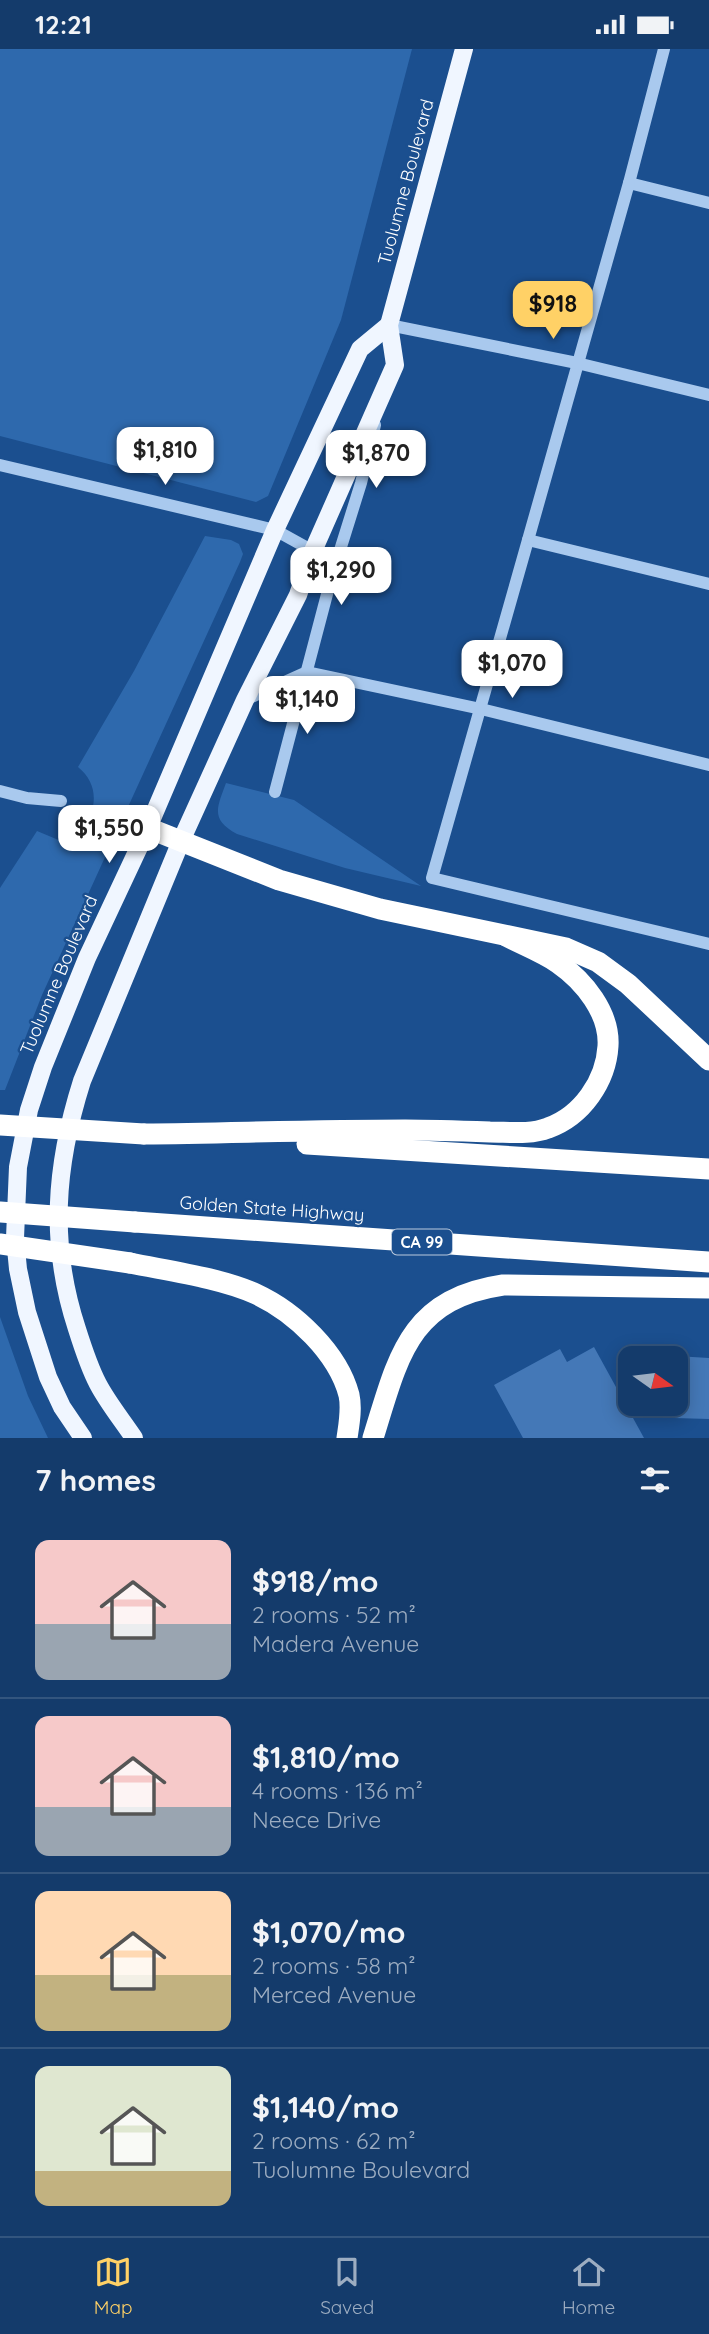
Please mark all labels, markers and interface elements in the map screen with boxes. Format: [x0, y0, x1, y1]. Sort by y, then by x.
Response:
text: 12:21 [35, 8, 92, 41]
street label: Tuolumne Boulevard [372, 96, 439, 267]
pin: $918 [512, 281, 594, 341]
text: $918 [529, 289, 577, 318]
pin: $1,810 [108, 427, 222, 487]
pin: $1,870 [319, 431, 433, 490]
text: $1,810 [133, 435, 197, 464]
text: $1,870 [342, 438, 410, 467]
pin: $1,290 [284, 547, 398, 607]
text: $1,290 [306, 555, 376, 584]
pin: $1,070 [455, 641, 569, 700]
text: $1,070 [478, 648, 546, 677]
pin: $1,140 [250, 677, 364, 736]
text: $1,140 [275, 684, 339, 713]
pin: $1,550 [52, 805, 166, 865]
text: $1,550 [74, 813, 144, 842]
street label: Tuolumne Boulevard [15, 892, 102, 1058]
street label: Golden State Highway [179, 1191, 365, 1226]
road number: CA 99 [392, 1229, 452, 1254]
north arrow [618, 1346, 688, 1416]
map controls [618, 1346, 688, 1416]
text: 7 homes [35, 1461, 156, 1499]
icon: filters [636, 1461, 674, 1499]
text: $918/mo [252, 1562, 378, 1600]
icon: home [91, 1568, 175, 1652]
text: 2 rooms · 52 m² [252, 1600, 416, 1629]
text: Madera Avenue [252, 1629, 419, 1658]
text: $1,810/mo [252, 1738, 400, 1776]
icon: home [91, 1744, 175, 1828]
text: 4 rooms · 136 m² [252, 1776, 423, 1805]
text: Neece Drive [252, 1805, 381, 1834]
text: $1,070/mo [252, 1913, 405, 1951]
icon: home [91, 1919, 175, 2003]
text: 2 rooms · 58 m² [252, 1951, 415, 1980]
text: Merced Avenue [252, 1980, 416, 2009]
text: $1,140/mo [252, 2088, 399, 2126]
icon: home [91, 2094, 175, 2178]
text: 2 rooms · 62 m² [252, 2126, 416, 2155]
text: Tuolumne Boulevard [252, 2155, 470, 2184]
tab: Map [94, 2253, 133, 2319]
tab: Saved [320, 2253, 374, 2319]
tab: Home [562, 2253, 615, 2319]

